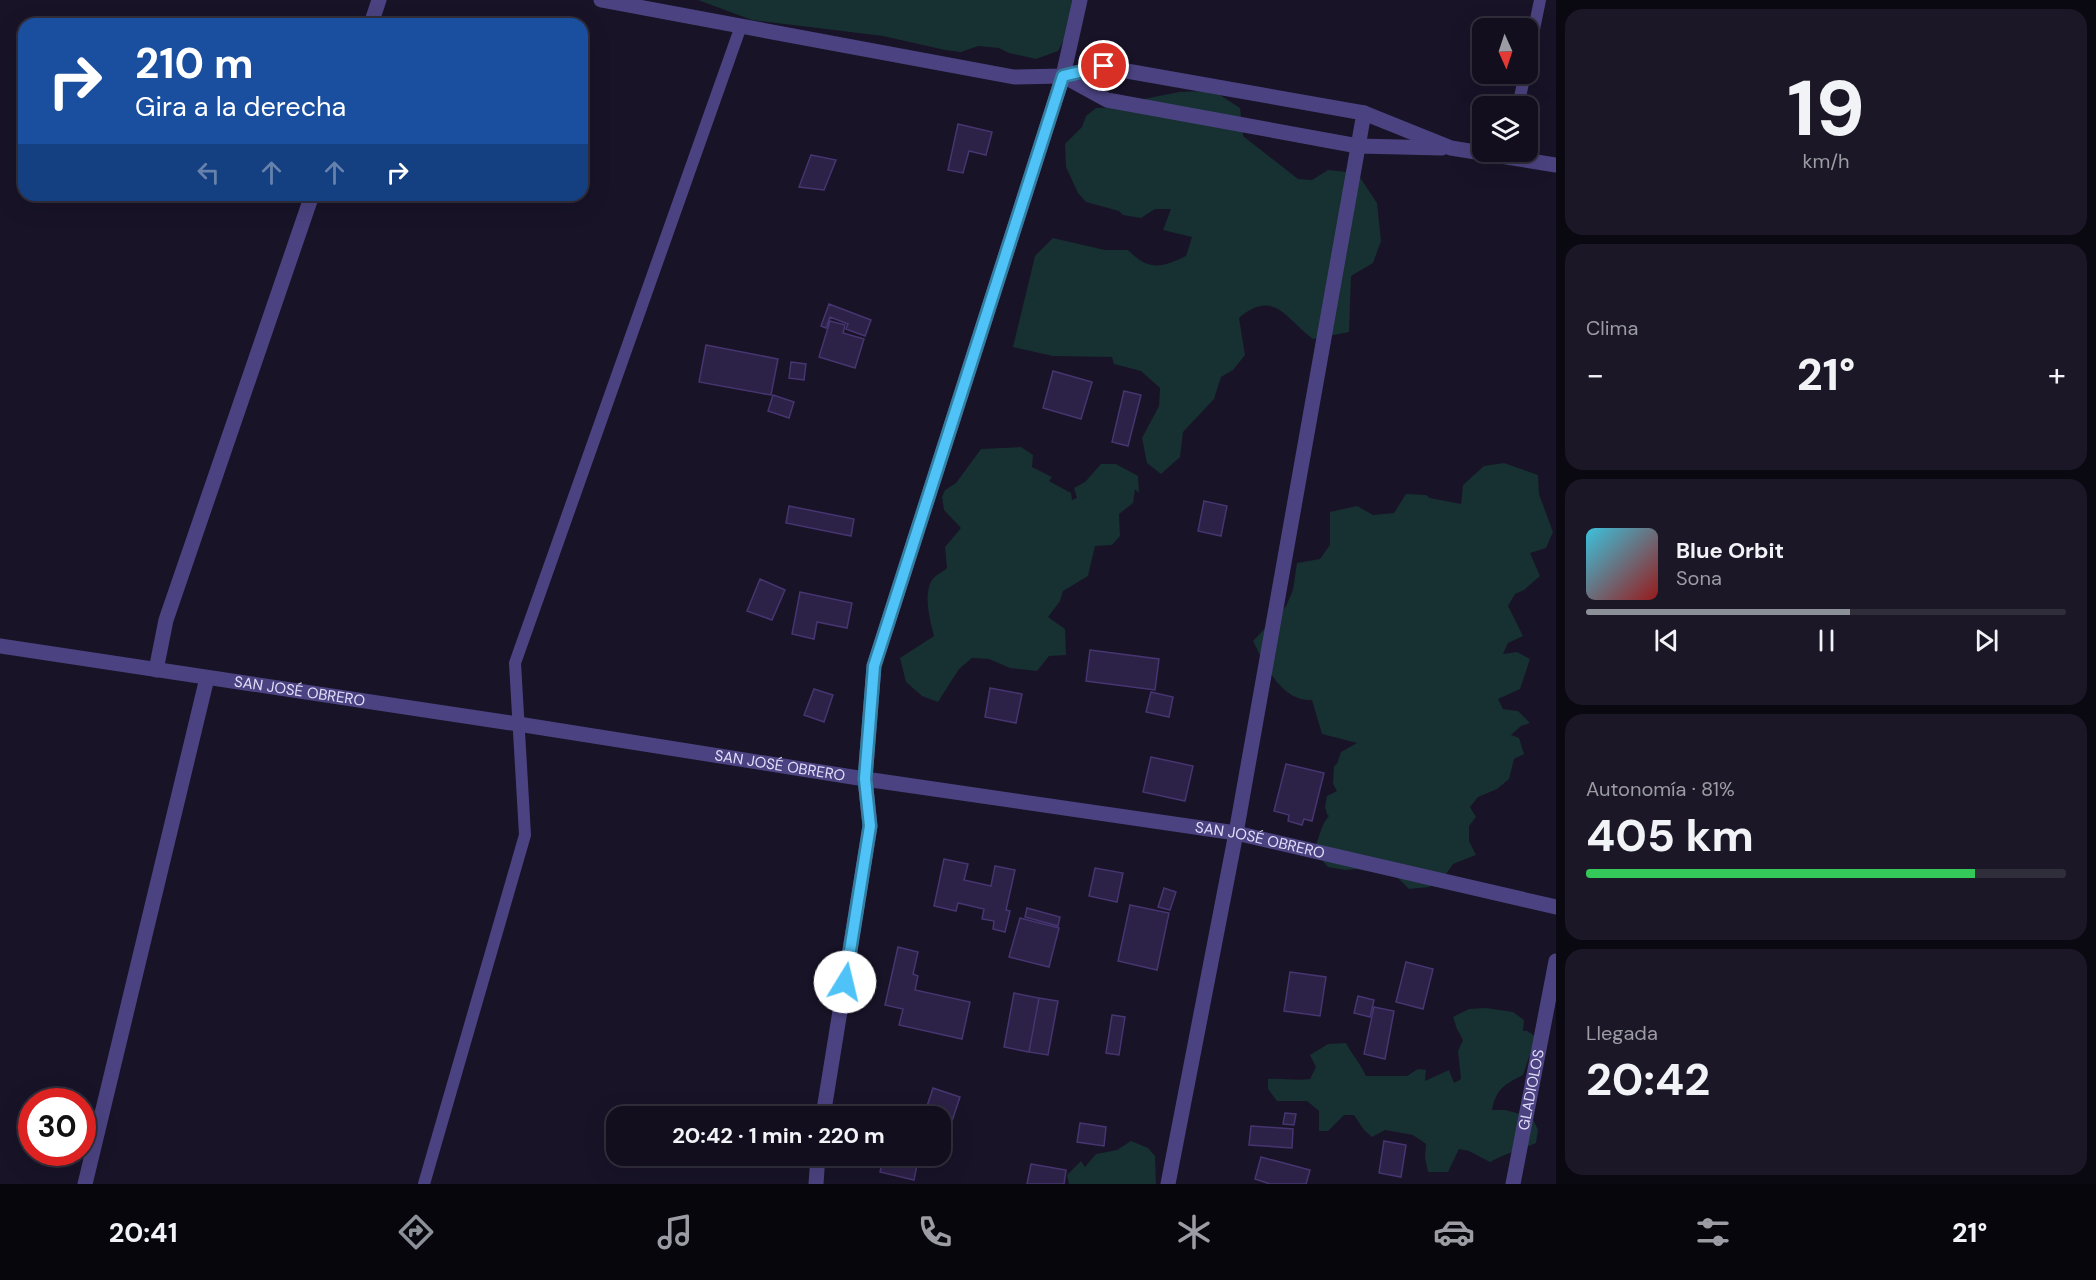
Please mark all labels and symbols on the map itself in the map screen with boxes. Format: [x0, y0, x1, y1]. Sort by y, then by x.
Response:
north arrow [1472, 18, 1538, 84]
pin [1078, 40, 1129, 91]
street label: SAN JOSÉ OBRERO [233, 671, 366, 711]
street label: SAN JOSÉ OBRERO [713, 745, 847, 786]
street label: SAN JOSÉ OBRERO [1194, 817, 1327, 863]
position arrow [813, 950, 877, 1014]
street label: GLADIOLOS [1514, 1047, 1549, 1132]
speed limit sign: 30 [18, 1088, 96, 1166]

